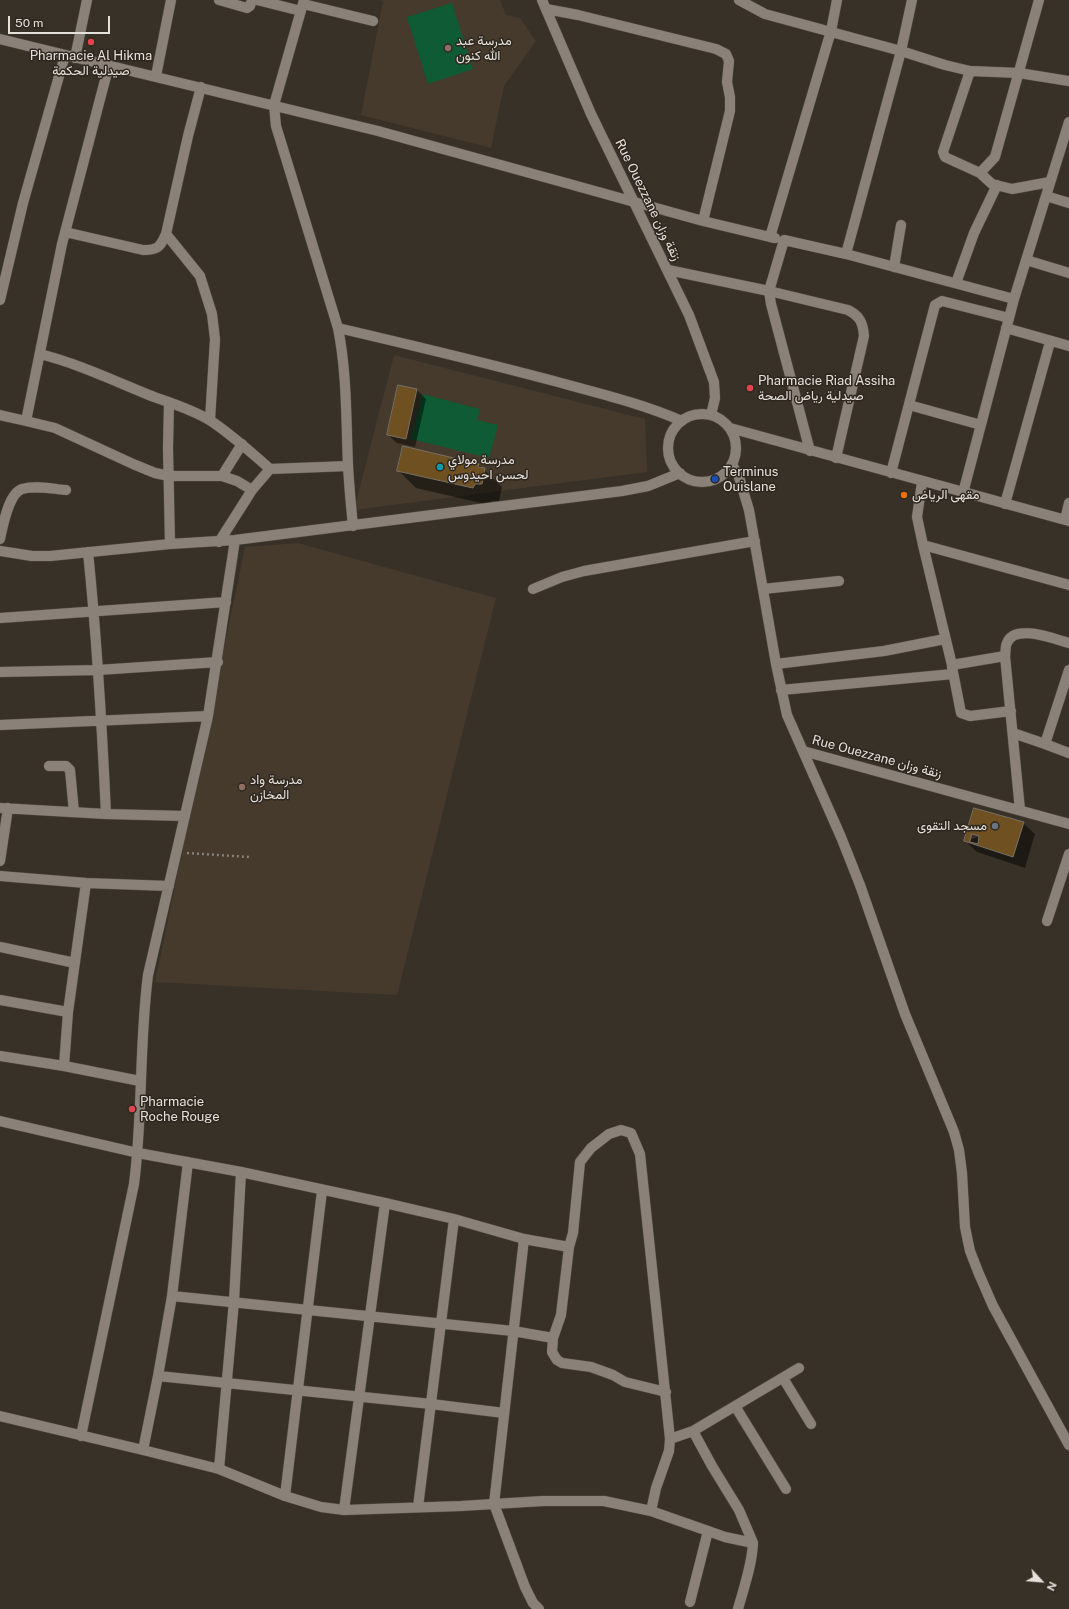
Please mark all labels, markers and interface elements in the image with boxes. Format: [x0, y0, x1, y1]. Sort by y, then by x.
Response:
scale bar [10, 8, 112, 34]
text: 50 m [15, 16, 43, 30]
place label: مدرسة عبد الله كنون [456, 33, 512, 64]
marker: Pharmacie Al Hikma صيدلية الحكمة [86, 37, 96, 47]
marker: مدرسة عبد الله كنون [443, 43, 453, 53]
place label: Pharmacie Al Hikma صيدلية الحكمة [30, 48, 152, 79]
street label: Rue Ouezzane زنقة وزان [612, 136, 684, 264]
place label: Pharmacie Riad Assiha صيدلية رياض الصحة [758, 373, 895, 404]
marker: Pharmacie Riad Assiha صيدلية رياض الصحة [745, 383, 755, 393]
place label: مدرسة مولاي لحسن احيدوس [448, 452, 529, 483]
marker: مدرسة مولاي لحسن احيدوس [435, 462, 445, 472]
place label: Terminus Ouislane [723, 464, 778, 495]
marker: Terminus Ouislane [710, 474, 720, 484]
place label: مقهى الرياض [912, 487, 979, 503]
marker: مقهى الرياض [899, 490, 909, 500]
street label: Rue Ouezzane زنقة وزان [810, 732, 944, 782]
place label: مدرسة واد المخازن [250, 772, 302, 803]
marker: مدرسة واد المخازن [237, 782, 247, 792]
place label: مسجد التقوى [917, 818, 987, 834]
marker: مسجد التقوى [990, 821, 1000, 831]
place label: Pharmacie Roche Rouge [140, 1094, 220, 1125]
marker: Pharmacie Roche Rouge [127, 1104, 137, 1114]
north arrow [1021, 1561, 1061, 1601]
text: N [1045, 1580, 1059, 1593]

